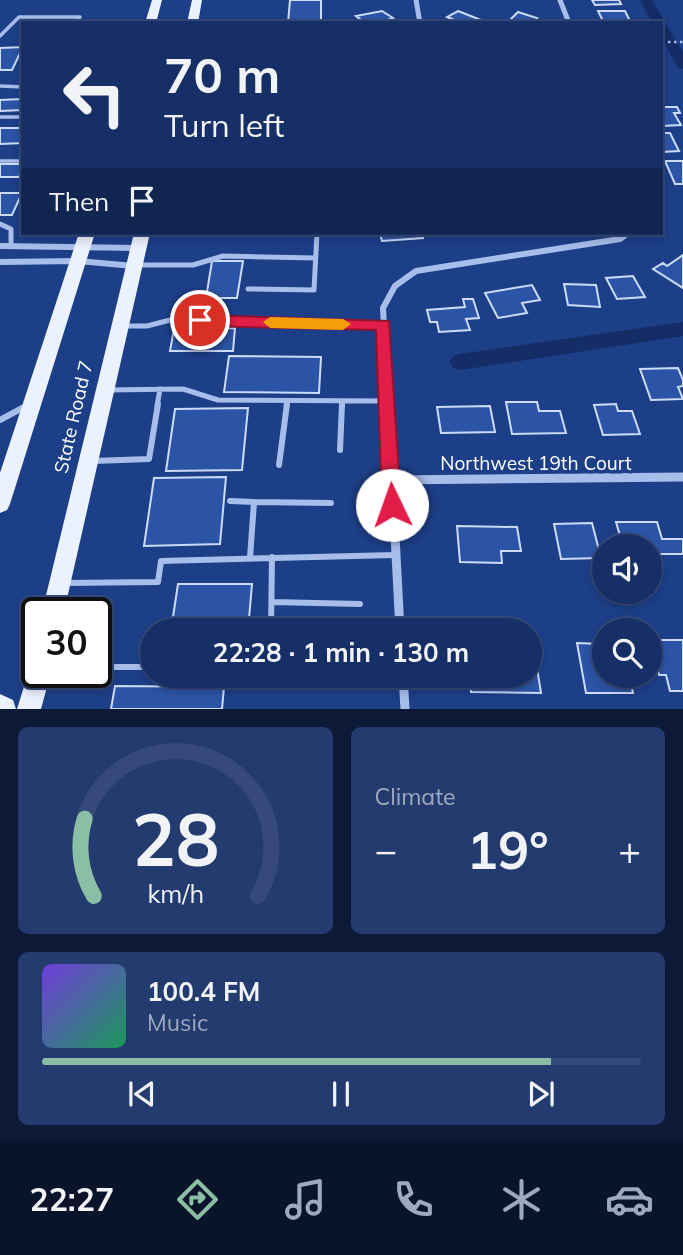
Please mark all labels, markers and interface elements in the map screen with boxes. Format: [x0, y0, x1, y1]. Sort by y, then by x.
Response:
text: 70 m [164, 44, 280, 105]
icon: left [49, 49, 140, 140]
text: Turn left [164, 105, 284, 145]
icon: arrive [123, 182, 161, 220]
text: Then [49, 185, 109, 218]
pin [170, 290, 230, 350]
icon: arrive [181, 301, 219, 339]
street label: State Road 7 [48, 358, 98, 476]
street label: Northwest 19th Court [440, 451, 632, 475]
position arrow [355, 468, 429, 542]
map controls [592, 534, 662, 688]
button: sound [592, 534, 662, 604]
speed limit sign: 30 [21, 597, 112, 688]
button: search [592, 618, 662, 688]
text: 22:28 · 1 min · 130 m [213, 636, 469, 669]
text: Climate [375, 782, 456, 811]
text: 28 [132, 794, 219, 885]
text: 19° [467, 817, 549, 882]
text: − [375, 826, 397, 874]
text: + [618, 826, 641, 874]
text: km/h [147, 878, 204, 909]
text: 100.4 FM [147, 975, 260, 1008]
text: Music [147, 1008, 208, 1037]
icon: previous [123, 1075, 161, 1113]
icon: pause [322, 1075, 360, 1113]
icon: next [522, 1075, 560, 1113]
icon: directions [173, 1175, 222, 1224]
icon: music [281, 1175, 330, 1224]
icon: phone [389, 1175, 438, 1224]
icon: climate [497, 1175, 546, 1224]
icon: car [605, 1175, 654, 1224]
text: 22:27 [29, 1179, 114, 1219]

